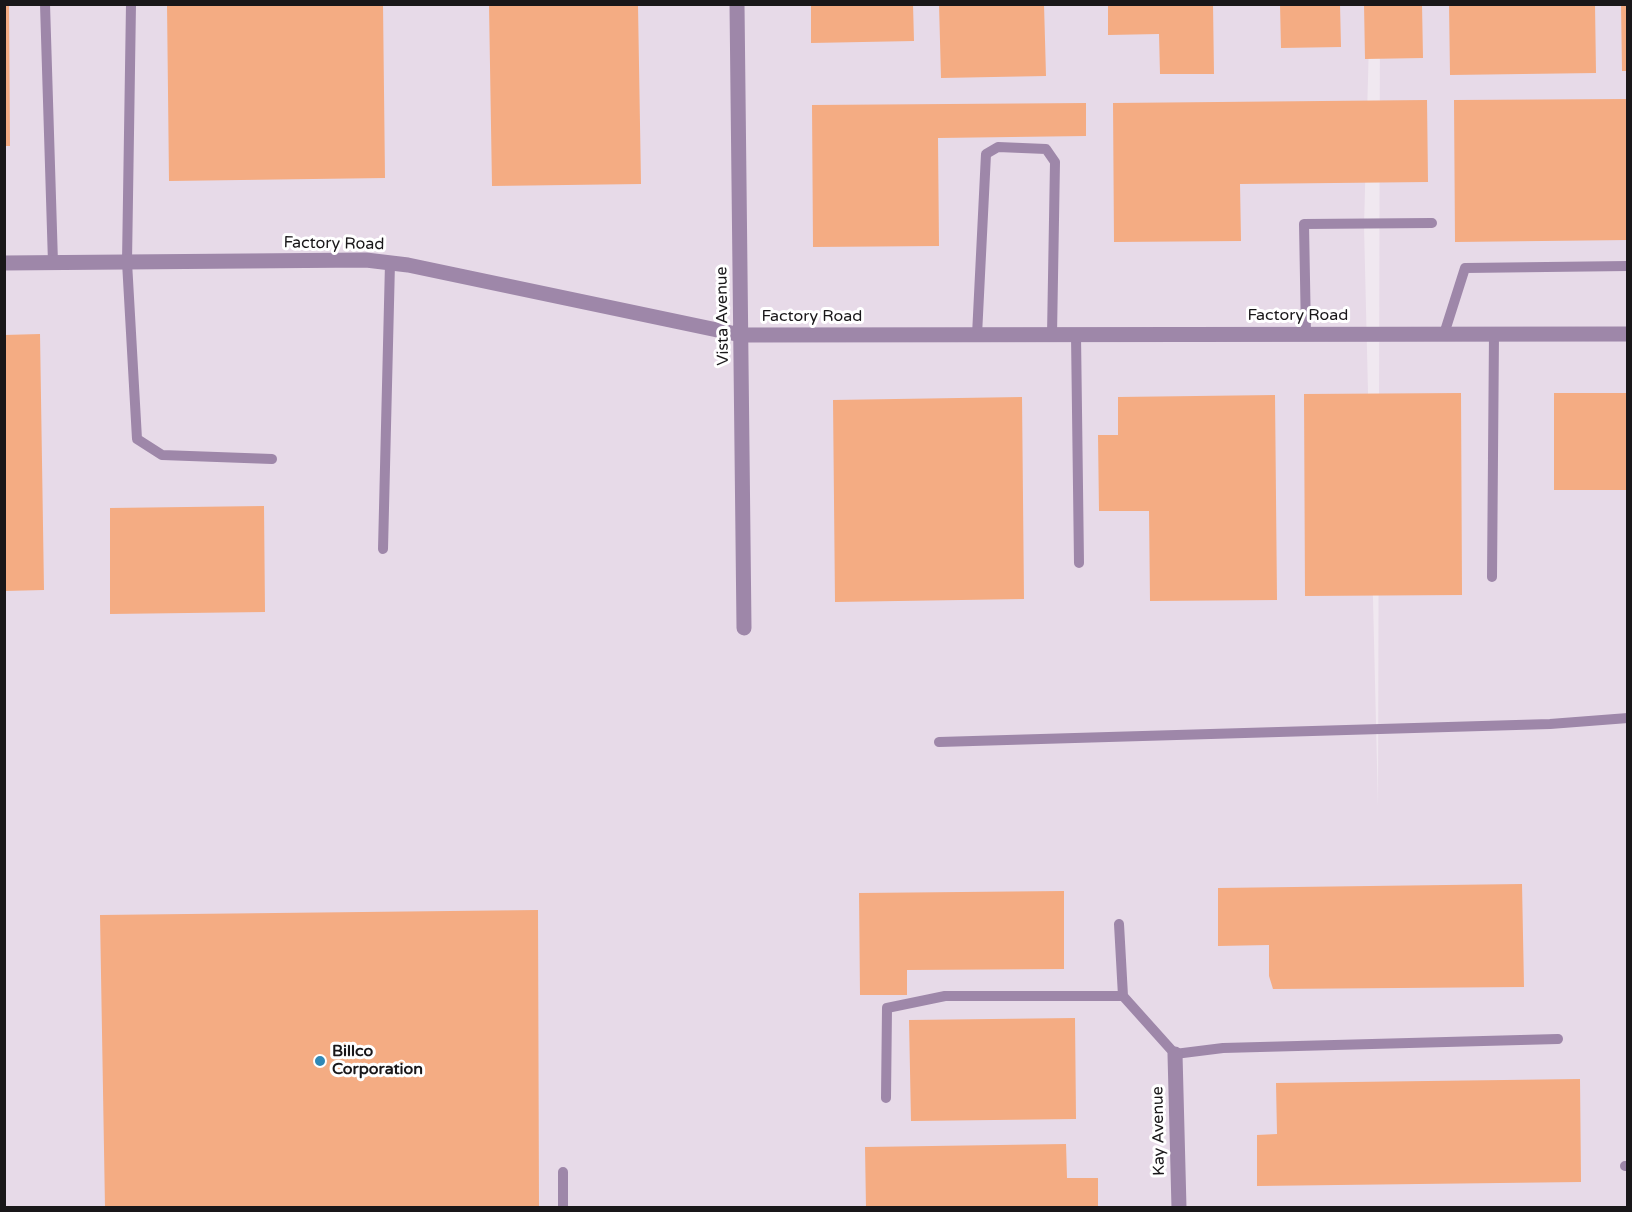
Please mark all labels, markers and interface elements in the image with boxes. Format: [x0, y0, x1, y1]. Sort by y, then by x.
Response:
street label: Factory Road [283, 234, 385, 254]
street label: Vista Avenue [713, 266, 733, 366]
street label: Factory Road [1248, 306, 1348, 326]
street label: Factory Road [762, 307, 862, 327]
place label: Billco Corporation [332, 1042, 423, 1080]
marker: Billco Corporation [313, 1054, 327, 1068]
street label: Kay Avenue [1149, 1086, 1169, 1176]

